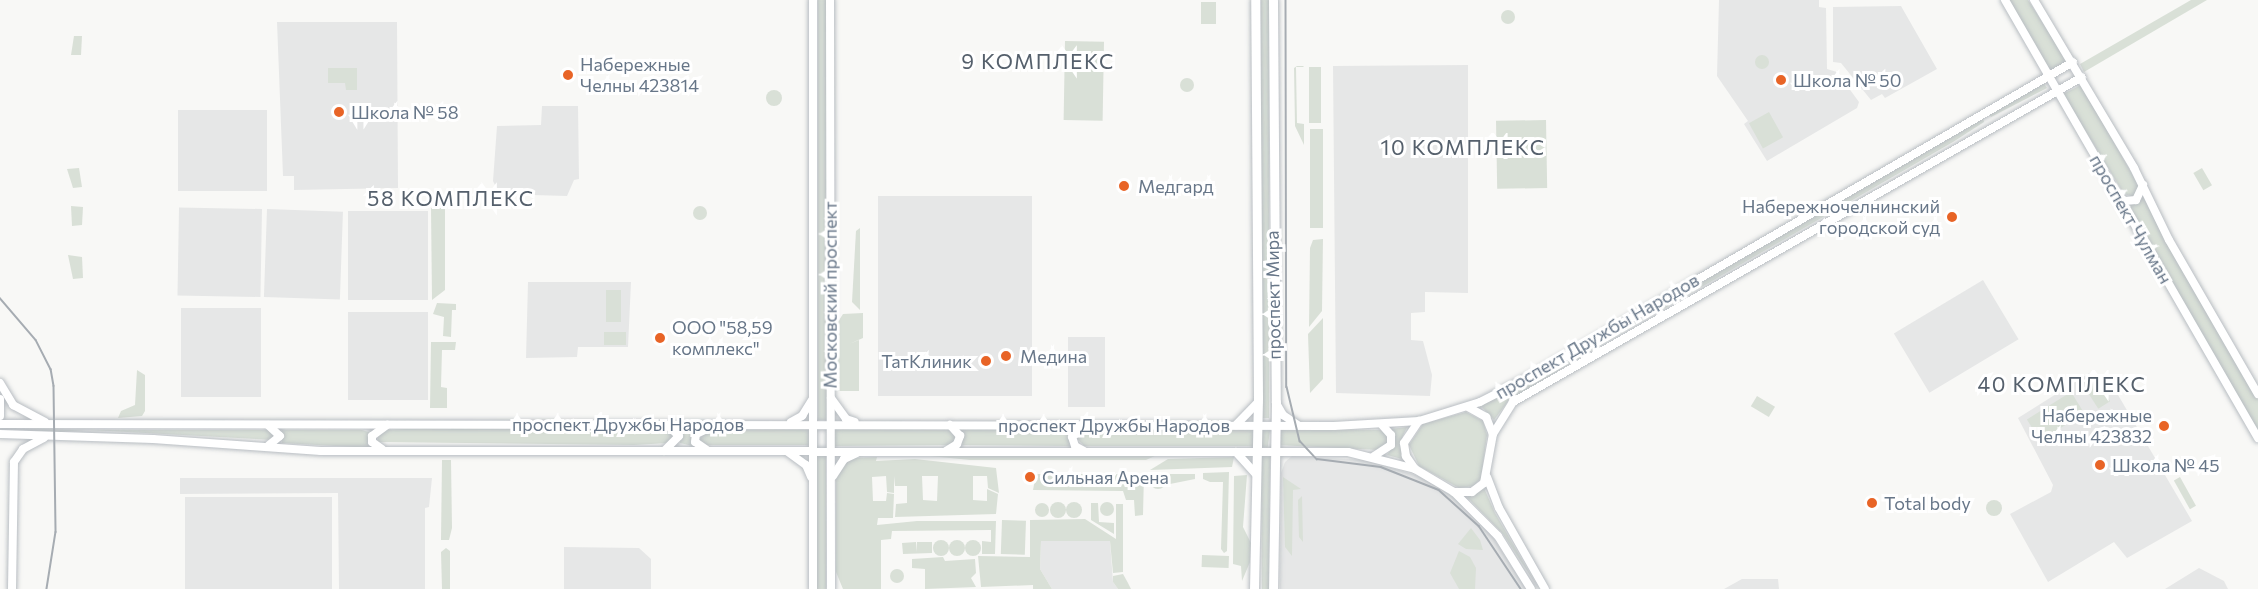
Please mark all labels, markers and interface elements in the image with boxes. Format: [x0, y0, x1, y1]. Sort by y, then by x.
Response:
district label: 9 КОМПЛЕКС [961, 48, 1115, 74]
place label: Набережные Челны 423814 [580, 54, 699, 97]
marker: Набережные Челны 423814 [561, 68, 575, 82]
place label: Школа № 50 [1793, 69, 1901, 91]
marker: Школа № 50 [1774, 73, 1788, 87]
place label: Школа № 58 [351, 101, 459, 123]
marker: Школа № 58 [332, 105, 346, 119]
district label: 10 КОМПЛЕКС [1380, 134, 1546, 160]
street label: проспект Чулман [2085, 151, 2177, 287]
place label: Медгард [1138, 175, 1214, 197]
marker: Медгард [1115, 177, 1133, 195]
district label: 58 КОМПЛЕКС [367, 185, 535, 211]
place label: Набережночелнинский городской суд [1742, 196, 1940, 238]
street label: Московский проспект [819, 201, 841, 389]
marker: Набережночелнинский городской суд [1945, 210, 1959, 224]
street label: проспект Мира [1261, 230, 1285, 360]
street label: проспект Дружбы Народов [1491, 269, 1703, 403]
place label: ООО "58,59 комплекс" [672, 317, 773, 360]
marker: ООО "58,59 комплекс" [653, 331, 667, 345]
place label: Медина [1020, 345, 1087, 367]
marker: Медина [997, 347, 1015, 365]
place label: ТатКлиник [881, 350, 972, 372]
marker: ТатКлиник [977, 352, 995, 370]
district label: 40 КОМПЛЕКС [1978, 371, 2146, 397]
place label: Набережные Челны 423832 [2031, 405, 2152, 448]
street label: проспект Дружбы Народов [512, 413, 744, 435]
street label: проспект Дружбы Народов [998, 414, 1230, 436]
marker: Набережные Челны 423832 [2157, 419, 2171, 433]
place label: Школа № 45 [2112, 454, 2220, 476]
marker: Школа № 45 [2093, 458, 2107, 472]
place label: Сильная Арена [1042, 466, 1169, 488]
marker: Сильная Арена [1023, 470, 1037, 484]
place label: Total body [1884, 492, 1971, 514]
marker: Total body [1865, 496, 1879, 510]

